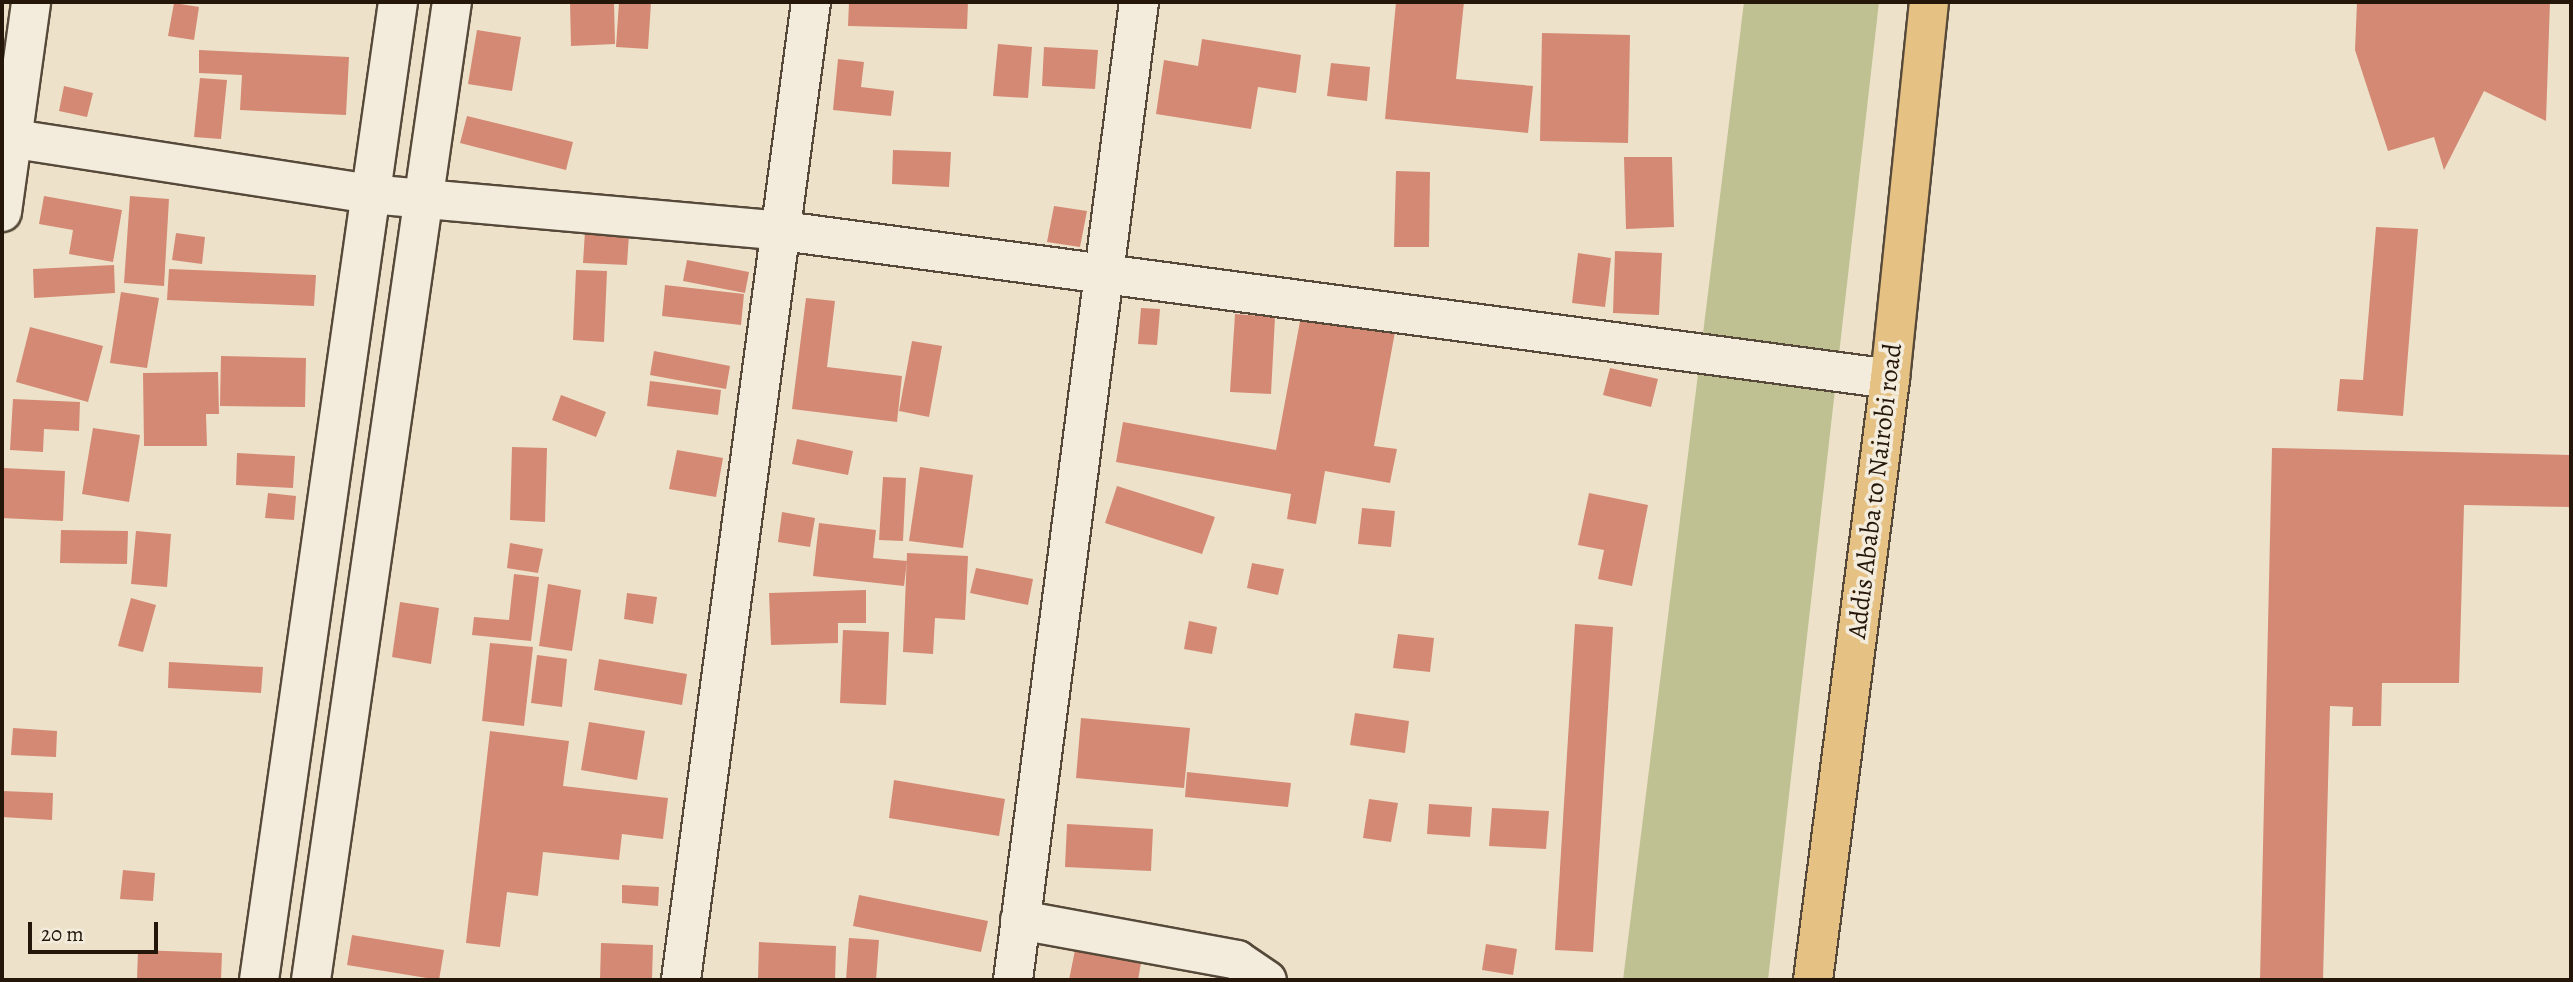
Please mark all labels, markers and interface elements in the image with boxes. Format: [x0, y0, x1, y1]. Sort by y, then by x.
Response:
street label: Addis Ababa to Nairobi road [1841, 341, 1909, 641]
scale bar [32, 908, 161, 952]
text: 20 m [41, 920, 84, 948]

